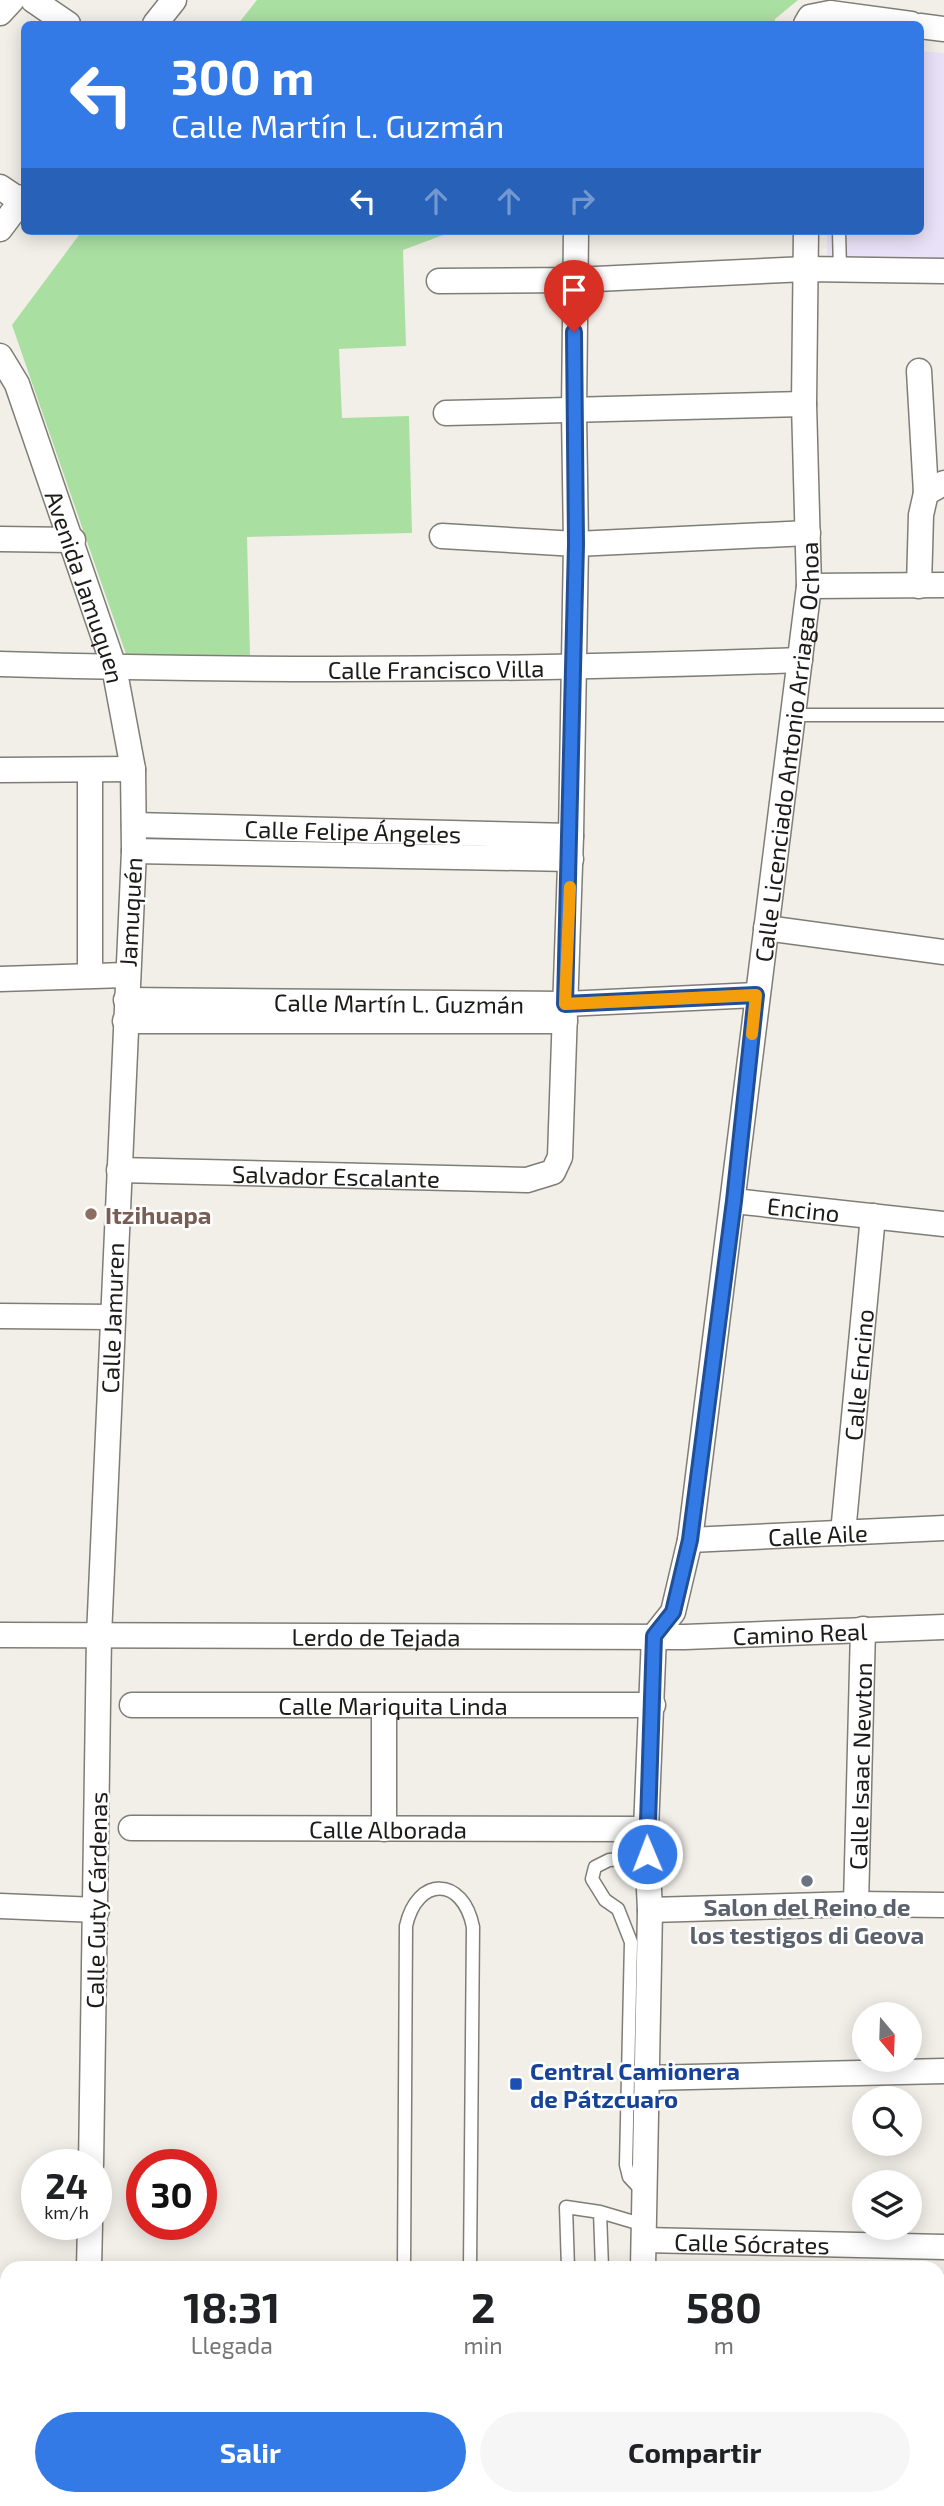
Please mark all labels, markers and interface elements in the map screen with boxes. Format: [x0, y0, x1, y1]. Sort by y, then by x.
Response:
text: 300 m [171, 46, 314, 105]
icon: left [56, 49, 147, 140]
text: Calle Martín L. Guzmán [171, 106, 504, 144]
icon: left [344, 182, 382, 220]
icon: ahead [417, 182, 455, 220]
icon: ahead [490, 182, 528, 220]
icon: right [563, 182, 601, 220]
pin [544, 260, 604, 332]
icon: arrive [555, 271, 593, 309]
street label: Avenida Jamuquen [40, 486, 131, 685]
street label: Calle Licenciado Antonio Arriaga Ochoa [748, 541, 824, 964]
street label: Calle Francisco Villa [328, 653, 544, 683]
street label: Calle Felipe Ángeles [244, 813, 462, 848]
street label: Jamuquén [113, 856, 147, 968]
street label: Calle Martín L. Guzmán [274, 987, 524, 1018]
street label: Salvador Escalante [232, 1158, 440, 1192]
street label: Encino [766, 1190, 841, 1227]
place label: Itzihuapa [105, 1200, 212, 1229]
marker: Itzihuapa [83, 1206, 99, 1222]
street label: Calle Jamuren [95, 1242, 129, 1394]
street label: Calle Encino [837, 1308, 879, 1442]
street label: Calle Aile [767, 1517, 868, 1551]
street label: Camino Real [732, 1615, 868, 1650]
street label: Lerdo de Tejada [291, 1621, 461, 1651]
street label: Calle Isaac Newton [842, 1662, 877, 1870]
street label: Calle Mariquita Linda [278, 1691, 508, 1720]
street label: Calle Guty Cárdenas [80, 1791, 112, 2009]
street label: Calle Alborada [309, 1814, 467, 1843]
position arrow [610, 1817, 684, 1891]
marker: Salon del Reino de los testigos di Geova [799, 1873, 815, 1889]
place label: Salon del Reino de los testigos di Geova [690, 1892, 924, 1949]
north arrow [852, 2002, 922, 2072]
map controls [852, 2002, 922, 2240]
place label: Central Camionera de Pátzcuaro [530, 2056, 740, 2113]
marker: Central Camionera de Pátzcuaro [508, 2076, 524, 2092]
button: search [852, 2086, 922, 2156]
speed limit sign: 30 [126, 2149, 217, 2240]
text: 24 [45, 2164, 88, 2206]
button: layers [852, 2170, 922, 2240]
text: km/h [44, 2201, 89, 2223]
street label: Calle Sócrates [674, 2226, 830, 2259]
text: 18:31 [183, 2281, 280, 2331]
text: 2 [471, 2281, 495, 2331]
text: 580 [686, 2281, 762, 2331]
text: Llegada [191, 2331, 273, 2359]
text: min [463, 2331, 503, 2359]
text: m [714, 2331, 734, 2359]
button: Salir [35, 2412, 466, 2492]
button: Compartir [480, 2412, 910, 2492]

